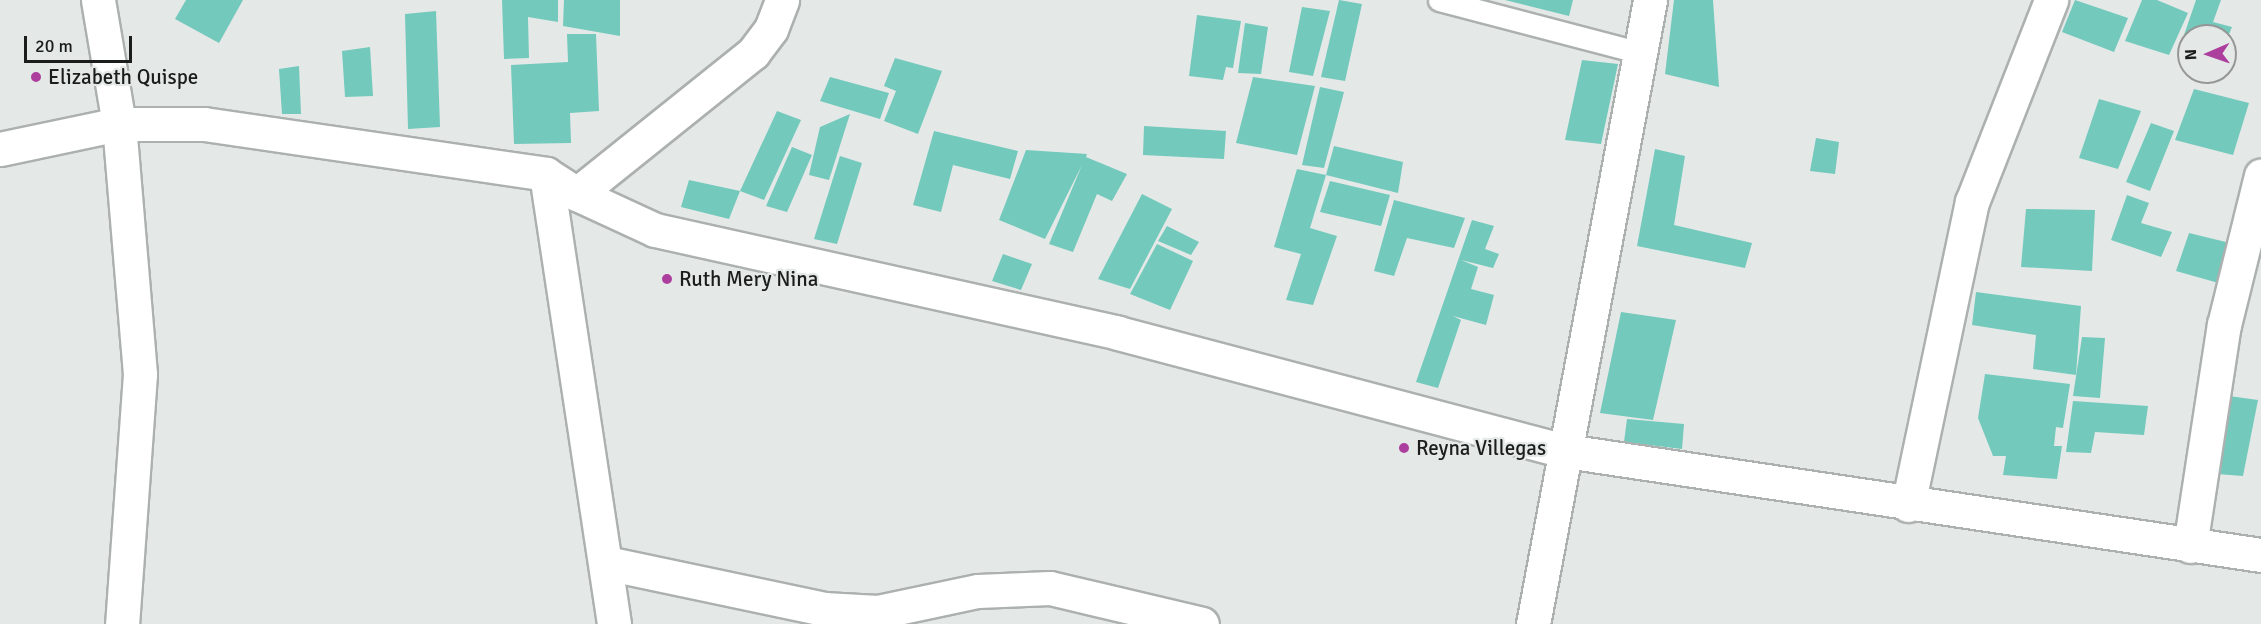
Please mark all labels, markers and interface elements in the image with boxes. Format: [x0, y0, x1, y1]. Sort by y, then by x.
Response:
scale bar [27, 24, 135, 62]
north arrow [2177, 24, 2237, 84]
text: 20 m [35, 35, 73, 57]
text: N [2181, 49, 2201, 60]
place label: Elizabeth Quispe [48, 64, 198, 90]
marker: Elizabeth Quispe [29, 70, 43, 84]
place label: Ruth Mery Nina [679, 266, 818, 292]
marker: Ruth Mery Nina [660, 272, 674, 286]
place label: Reyna Villegas [1416, 435, 1546, 461]
marker: Reyna Villegas [1397, 441, 1411, 455]

